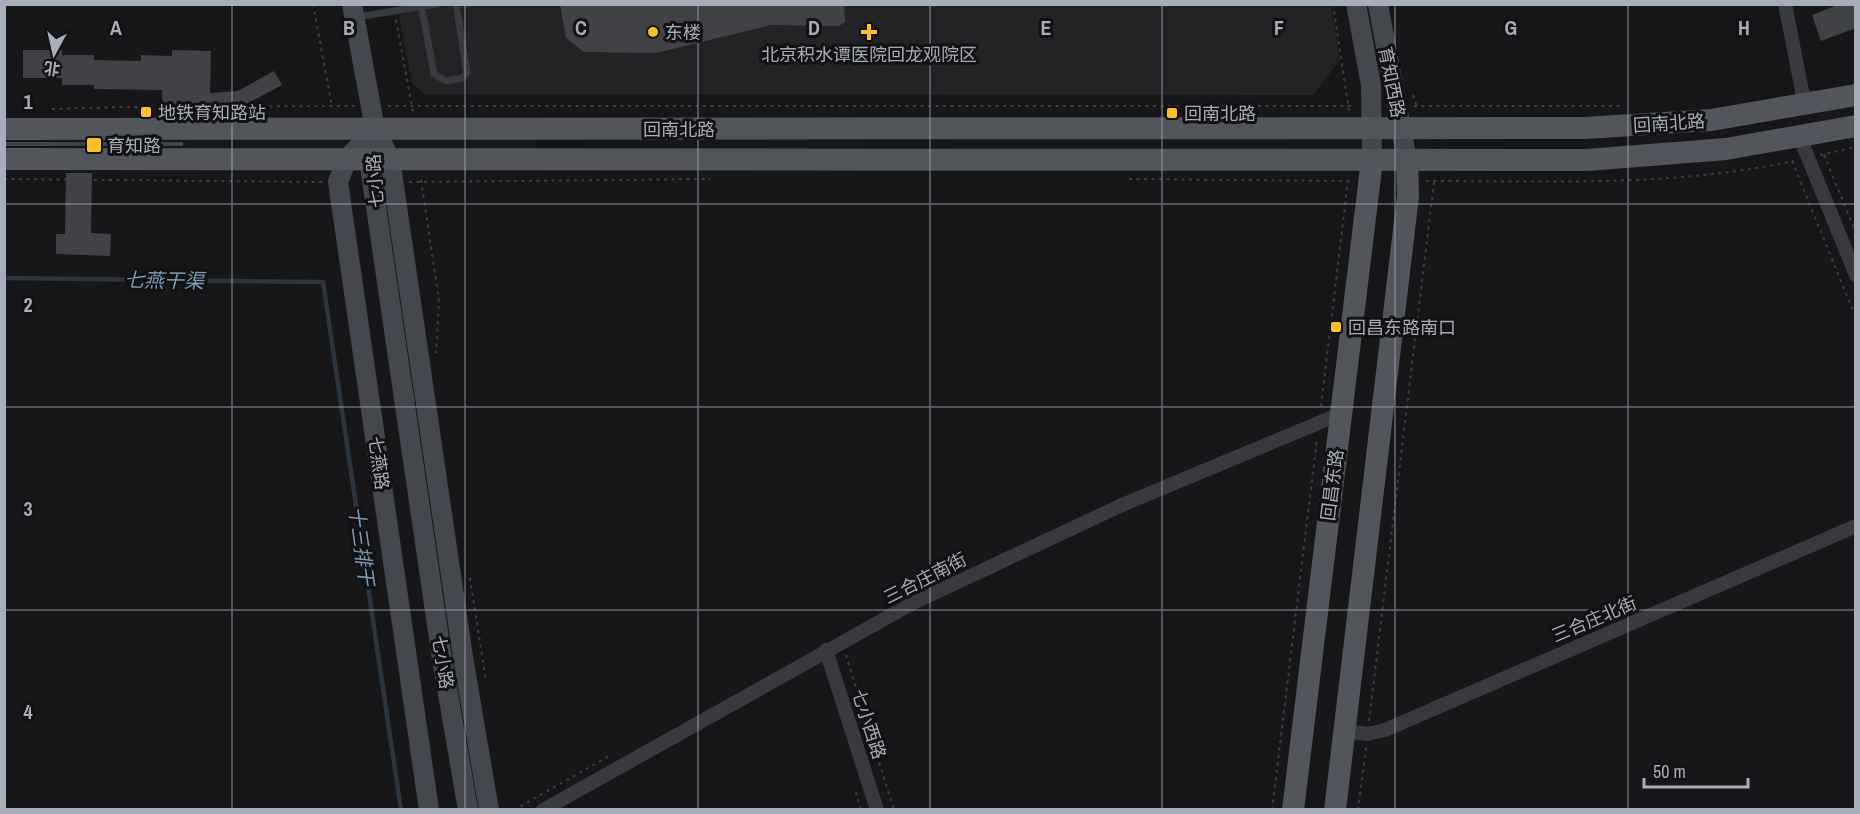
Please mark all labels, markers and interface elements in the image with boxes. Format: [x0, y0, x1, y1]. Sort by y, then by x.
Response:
text: A [110, 14, 122, 41]
text: B [343, 14, 355, 41]
text: C [575, 14, 587, 41]
text: D [808, 14, 820, 41]
text: E [1041, 14, 1052, 41]
text: F [1274, 14, 1284, 41]
text: G [1505, 14, 1517, 41]
text: H [1738, 14, 1750, 41]
place label: 东楼 [665, 20, 701, 45]
marker: 北京积水谭医院回龙观院区 [860, 23, 878, 41]
north arrow [24, 24, 84, 84]
marker: 东楼 [646, 25, 660, 39]
place label: 北京积水谭医院回龙观院区 [761, 42, 977, 67]
street label: 育知西路 [1373, 44, 1411, 120]
text: 北 [42, 57, 61, 81]
text: 1 [23, 88, 33, 115]
place label: 地铁育知路站 [158, 100, 266, 125]
place label: 回南北路 [1184, 101, 1256, 126]
marker: 地铁育知路站 [139, 105, 153, 119]
marker: 回南北路 [1165, 106, 1179, 120]
street label: 回南北路 [1632, 108, 1706, 138]
street label: 回南北路 [643, 117, 715, 142]
place label: 育知路 [107, 133, 161, 158]
marker: 育知路 [85, 136, 103, 154]
street label: 七小路 [361, 153, 389, 209]
water label: 七燕干渠 [124, 266, 207, 294]
text: 2 [23, 291, 33, 318]
place label: 回昌东路南口 [1348, 315, 1456, 340]
marker: 回昌东路南口 [1329, 320, 1343, 334]
street label: 七燕路 [363, 435, 395, 491]
street label: 回昌东路 [1315, 448, 1349, 522]
text: 3 [23, 495, 33, 522]
water label: 十三排干 [343, 505, 381, 589]
street label: 三合庄南街 [879, 546, 971, 610]
street label: 三合庄北街 [1548, 590, 1640, 648]
street label: 七小路 [426, 633, 460, 691]
street label: 七小西路 [846, 686, 892, 762]
text: 4 [23, 698, 33, 725]
scale bar [1644, 751, 1748, 789]
text: 50 m [1653, 759, 1686, 784]

